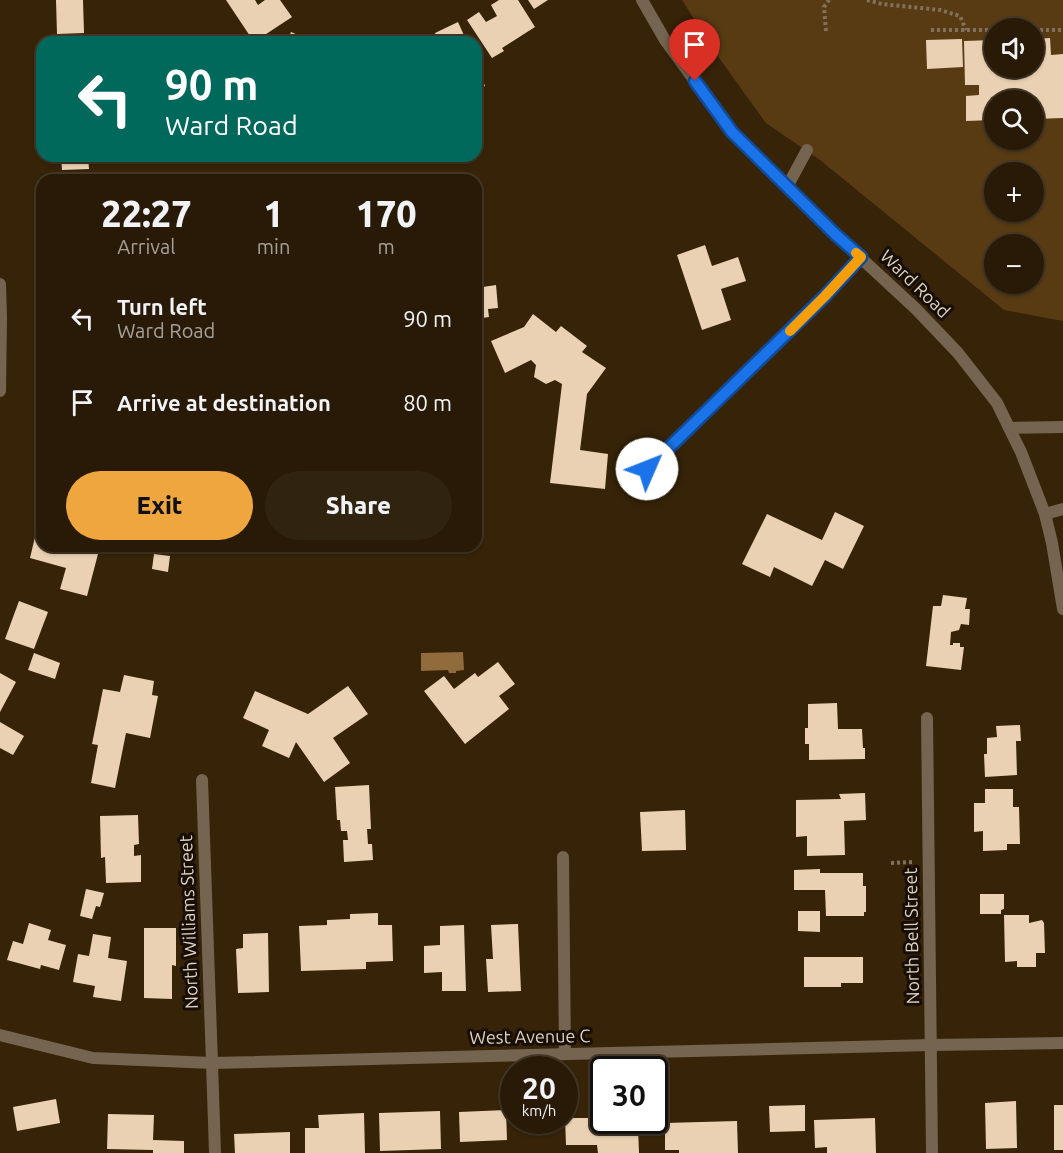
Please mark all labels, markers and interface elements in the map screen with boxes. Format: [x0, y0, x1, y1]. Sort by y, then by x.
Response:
map controls [984, 18, 1044, 294]
button: sound [984, 18, 1044, 78]
pin [669, 19, 720, 81]
icon: arrive [678, 28, 711, 61]
icon: left [66, 60, 144, 138]
text: 90 m [165, 61, 259, 108]
button: search [984, 90, 1044, 150]
text: Ward Road [165, 110, 298, 140]
button: + [984, 162, 1044, 222]
text: 22:27 [101, 193, 191, 234]
text: 1 [263, 193, 284, 234]
text: 170 [356, 193, 417, 234]
button: − [984, 234, 1044, 294]
text: Arrival [117, 235, 176, 258]
text: min [257, 235, 290, 258]
text: m [378, 235, 395, 258]
street label: Ward Road [877, 245, 954, 321]
text: Turn left [117, 294, 207, 319]
icon: left [66, 302, 99, 335]
text: 90 m [403, 306, 452, 331]
text: Ward Road [117, 319, 215, 342]
icon: arrive [66, 386, 99, 419]
text: Arrive at destination [117, 390, 331, 415]
text: 80 m [403, 390, 452, 415]
position arrow [615, 437, 679, 501]
button: Exit [66, 471, 253, 540]
button: Share [265, 471, 452, 540]
street label: North Williams Street [175, 835, 201, 1009]
street label: North Bell Street [900, 867, 922, 1005]
street label: West Avenue C [469, 1025, 591, 1047]
speed limit sign: 30 [590, 1056, 668, 1134]
text: 20 [522, 1071, 556, 1105]
text: km/h [522, 1102, 556, 1119]

